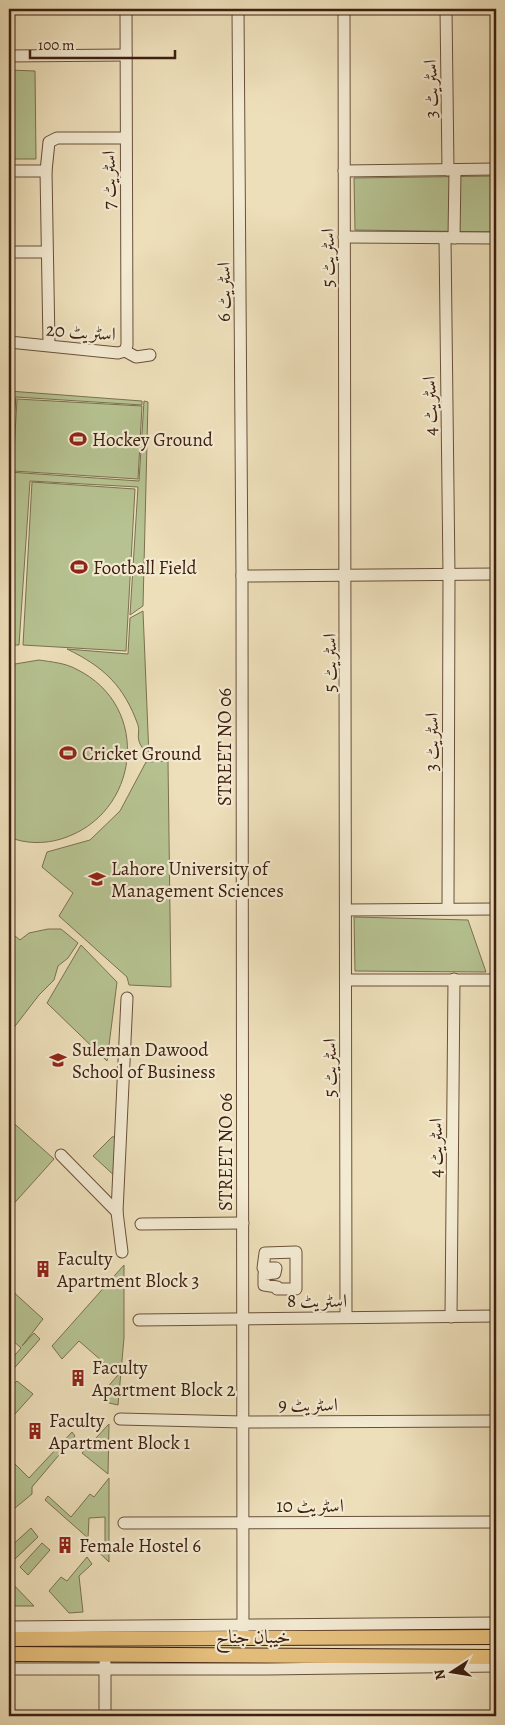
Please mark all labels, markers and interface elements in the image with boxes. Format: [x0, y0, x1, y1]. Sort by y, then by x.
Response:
scale bar [30, 28, 175, 60]
text: 100 m [38, 35, 75, 55]
street label: اسٹریٹ 3 [417, 59, 445, 119]
street label: اسٹریٹ 7 [96, 151, 122, 209]
street label: اسٹریٹ 5 [315, 228, 341, 288]
street label: اسٹریٹ 6 [211, 262, 237, 322]
street label: اسٹریٹ 20 [45, 317, 117, 347]
street label: اسٹریٹ 4 [416, 376, 444, 436]
place label: Hockey Ground [92, 427, 214, 453]
sports icon: Hockey Ground [68, 429, 88, 449]
place label: Football Field [93, 555, 197, 581]
sports icon: Football Field [69, 557, 89, 577]
street label: اسٹریٹ 5 [317, 633, 343, 693]
street label: STREET NO 06 [212, 688, 238, 806]
street label: اسٹریٹ 3 [419, 713, 445, 771]
place label: Cricket Ground [82, 741, 202, 767]
sports icon: Cricket Ground [58, 743, 78, 763]
place label: Lahore University of Management Sciences [111, 856, 284, 904]
school or university icon: Lahore University of Management Sciences [87, 869, 107, 889]
place label: Suleman Dawood School of Business [72, 1037, 216, 1085]
street label: اسٹریٹ 5 [317, 1038, 343, 1098]
school or university icon: Suleman Dawood School of Business [48, 1050, 68, 1070]
street label: STREET NO 06 [213, 1093, 239, 1211]
street label: اسٹریٹ 4 [423, 1118, 449, 1178]
place label: Faculty Apartment Block 3 [56, 1246, 200, 1294]
building icon: Faculty Apartment Block 3 [33, 1259, 53, 1279]
street label: اسٹریٹ 8 [287, 1288, 347, 1314]
place label: Faculty Apartment Block 2 [91, 1355, 236, 1403]
building icon: Faculty Apartment Block 2 [68, 1368, 88, 1388]
street label: اسٹریٹ 9 [278, 1392, 338, 1418]
place label: Faculty Apartment Block 1 [48, 1408, 191, 1456]
building icon: Faculty Apartment Block 1 [25, 1421, 45, 1441]
street label: اسٹریٹ 10 [276, 1493, 344, 1519]
place label: Female Hostel 6 [79, 1533, 201, 1559]
building icon: Female Hostel 6 [55, 1535, 75, 1555]
street label: خیبان جناح [216, 1624, 290, 1654]
north arrow [428, 1648, 478, 1698]
text: N [429, 1668, 450, 1682]

